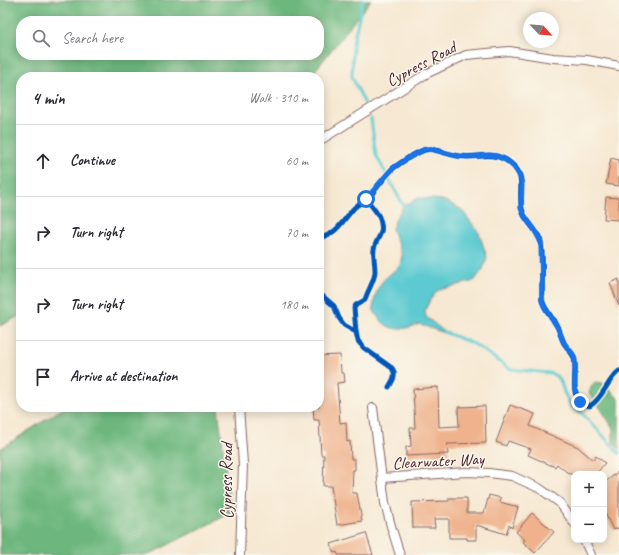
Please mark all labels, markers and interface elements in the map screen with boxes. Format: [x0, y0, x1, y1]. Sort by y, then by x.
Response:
north arrow [523, 12, 559, 48]
search box [16, 16, 324, 60]
icon: search [30, 27, 52, 49]
text: Search here [62, 29, 123, 48]
street label: Cypress Road [382, 36, 462, 91]
text: 4 min [32, 88, 65, 109]
text: Walk · 310 m [249, 90, 308, 106]
icon: ahead [32, 150, 54, 172]
text: Continue [70, 151, 115, 170]
text: 60 m [286, 153, 308, 169]
route start [357, 190, 375, 208]
icon: right [32, 222, 54, 244]
text: Turn right [70, 223, 123, 242]
text: 70 m [286, 225, 308, 241]
icon: right [32, 294, 54, 316]
text: Turn right [70, 295, 123, 314]
text: 180 m [280, 297, 308, 313]
icon: arrive [32, 366, 54, 388]
text: Arrive at destination [70, 367, 177, 386]
route end [571, 393, 589, 411]
street label: Cypress Road [216, 441, 237, 519]
street label: Clearwater Way [392, 448, 485, 474]
map controls [571, 471, 607, 543]
button: + [571, 471, 607, 507]
button: − [571, 507, 607, 543]

